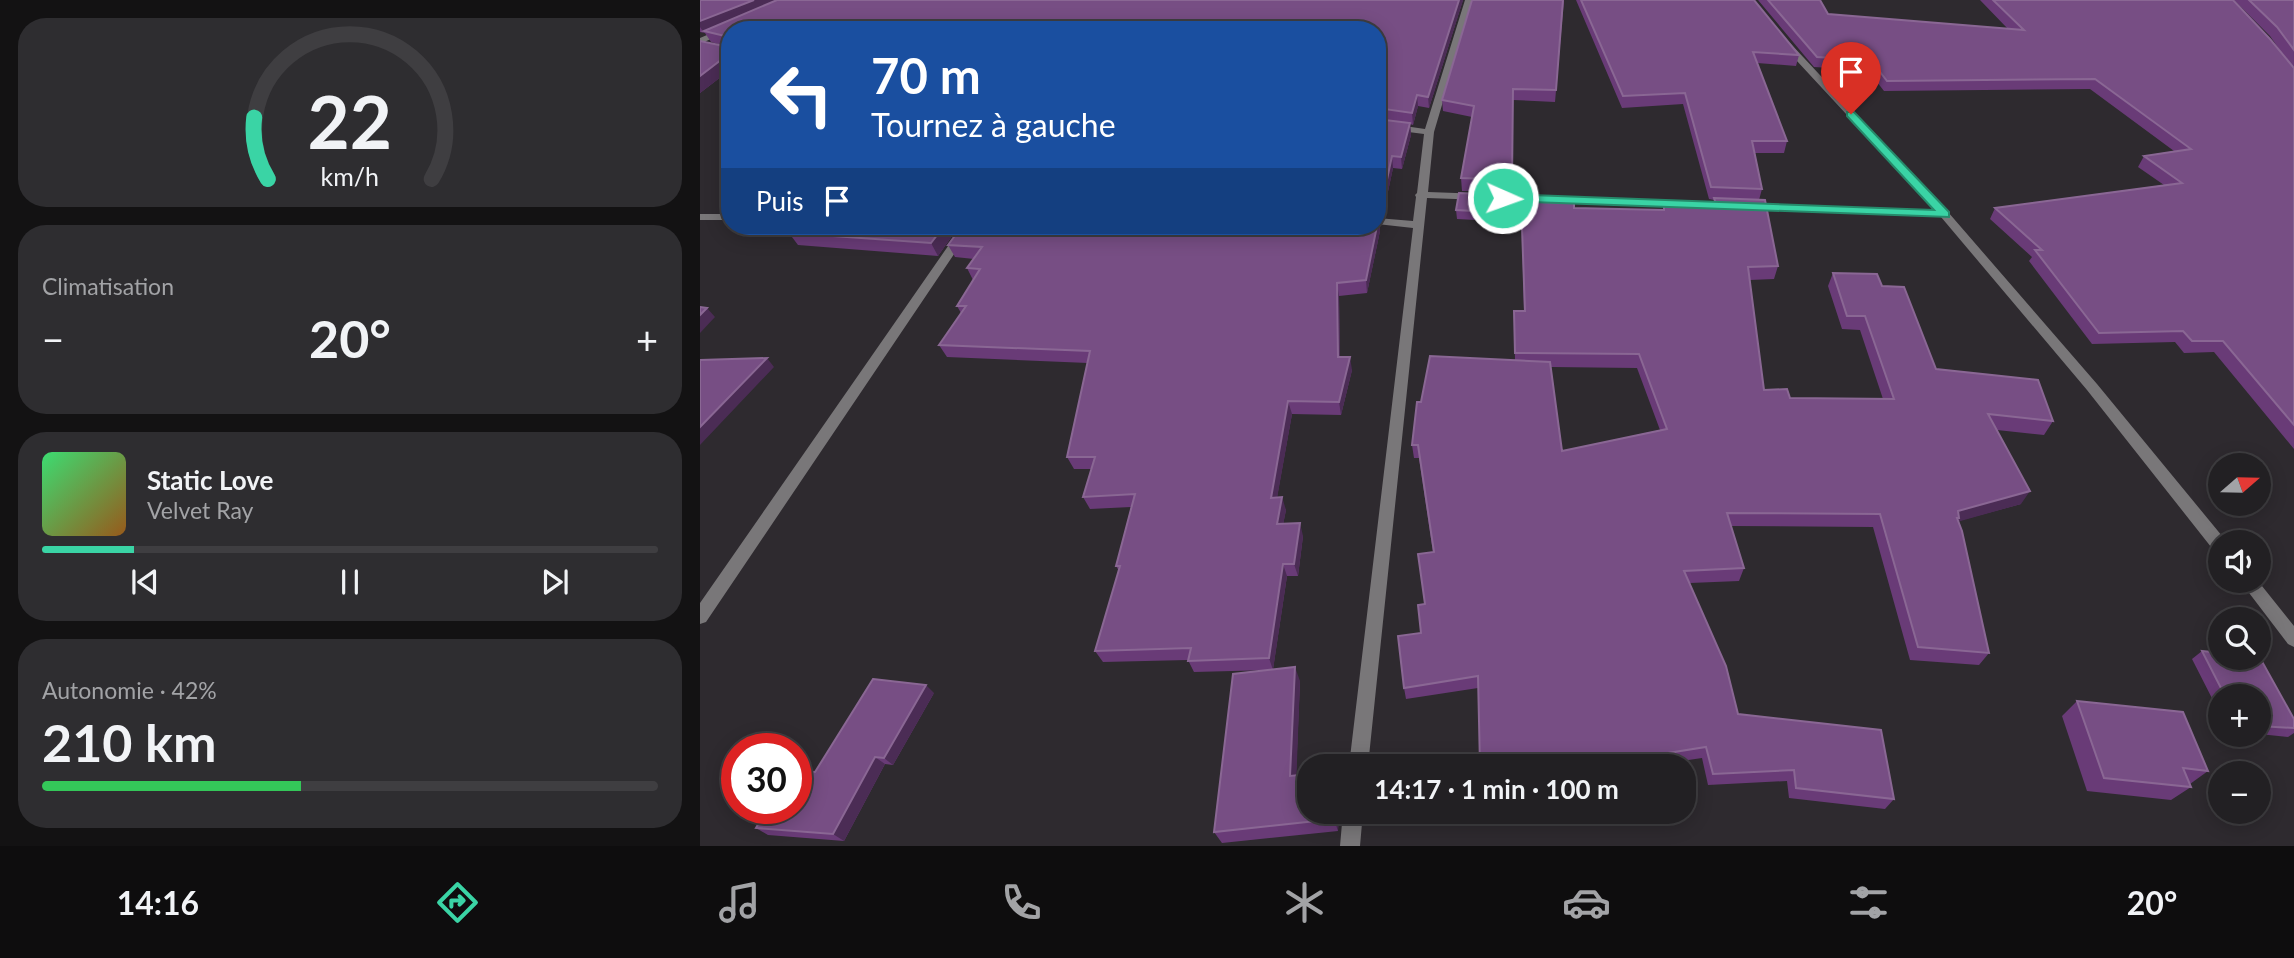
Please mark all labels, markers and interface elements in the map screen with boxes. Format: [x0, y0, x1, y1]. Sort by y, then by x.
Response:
pin [1821, 42, 1881, 114]
text: 70 m [871, 46, 981, 104]
icon: left [756, 49, 847, 140]
icon: arrive [1832, 53, 1870, 91]
text: 22 [308, 77, 392, 165]
text: Tournez à gauche [871, 105, 1116, 144]
text: km/h [321, 160, 379, 190]
position arrow [1466, 161, 1540, 235]
icon: arrive [818, 182, 856, 220]
text: Puis [756, 185, 804, 217]
text: Climatisation [42, 272, 174, 300]
text: 20° [309, 307, 391, 369]
text: − [42, 316, 64, 362]
text: + [636, 316, 658, 362]
north arrow [2208, 453, 2272, 516]
map controls [2208, 453, 2271, 824]
text: Static Love [147, 464, 274, 496]
text: Velvet Ray [147, 496, 253, 524]
button: sound [2208, 530, 2271, 593]
icon: previous [126, 563, 164, 601]
icon: pause [331, 563, 369, 601]
icon: next [536, 563, 574, 601]
button: search [2208, 607, 2271, 670]
text: Autonomie · 42% [42, 676, 217, 704]
button: + [2208, 684, 2271, 747]
text: 210 km [42, 711, 216, 773]
speed limit sign: 30 [721, 733, 812, 824]
button: − [2208, 761, 2271, 824]
text: 14:17 · 1 min · 100 m [1374, 773, 1619, 805]
icon: directions [433, 878, 482, 927]
icon: music [715, 878, 764, 927]
icon: phone [997, 878, 1046, 927]
icon: climate [1280, 878, 1329, 927]
icon: car [1562, 878, 1611, 927]
icon: filters [1844, 878, 1893, 927]
text: 14:16 [117, 883, 199, 922]
text: 20° [2127, 883, 2177, 922]

